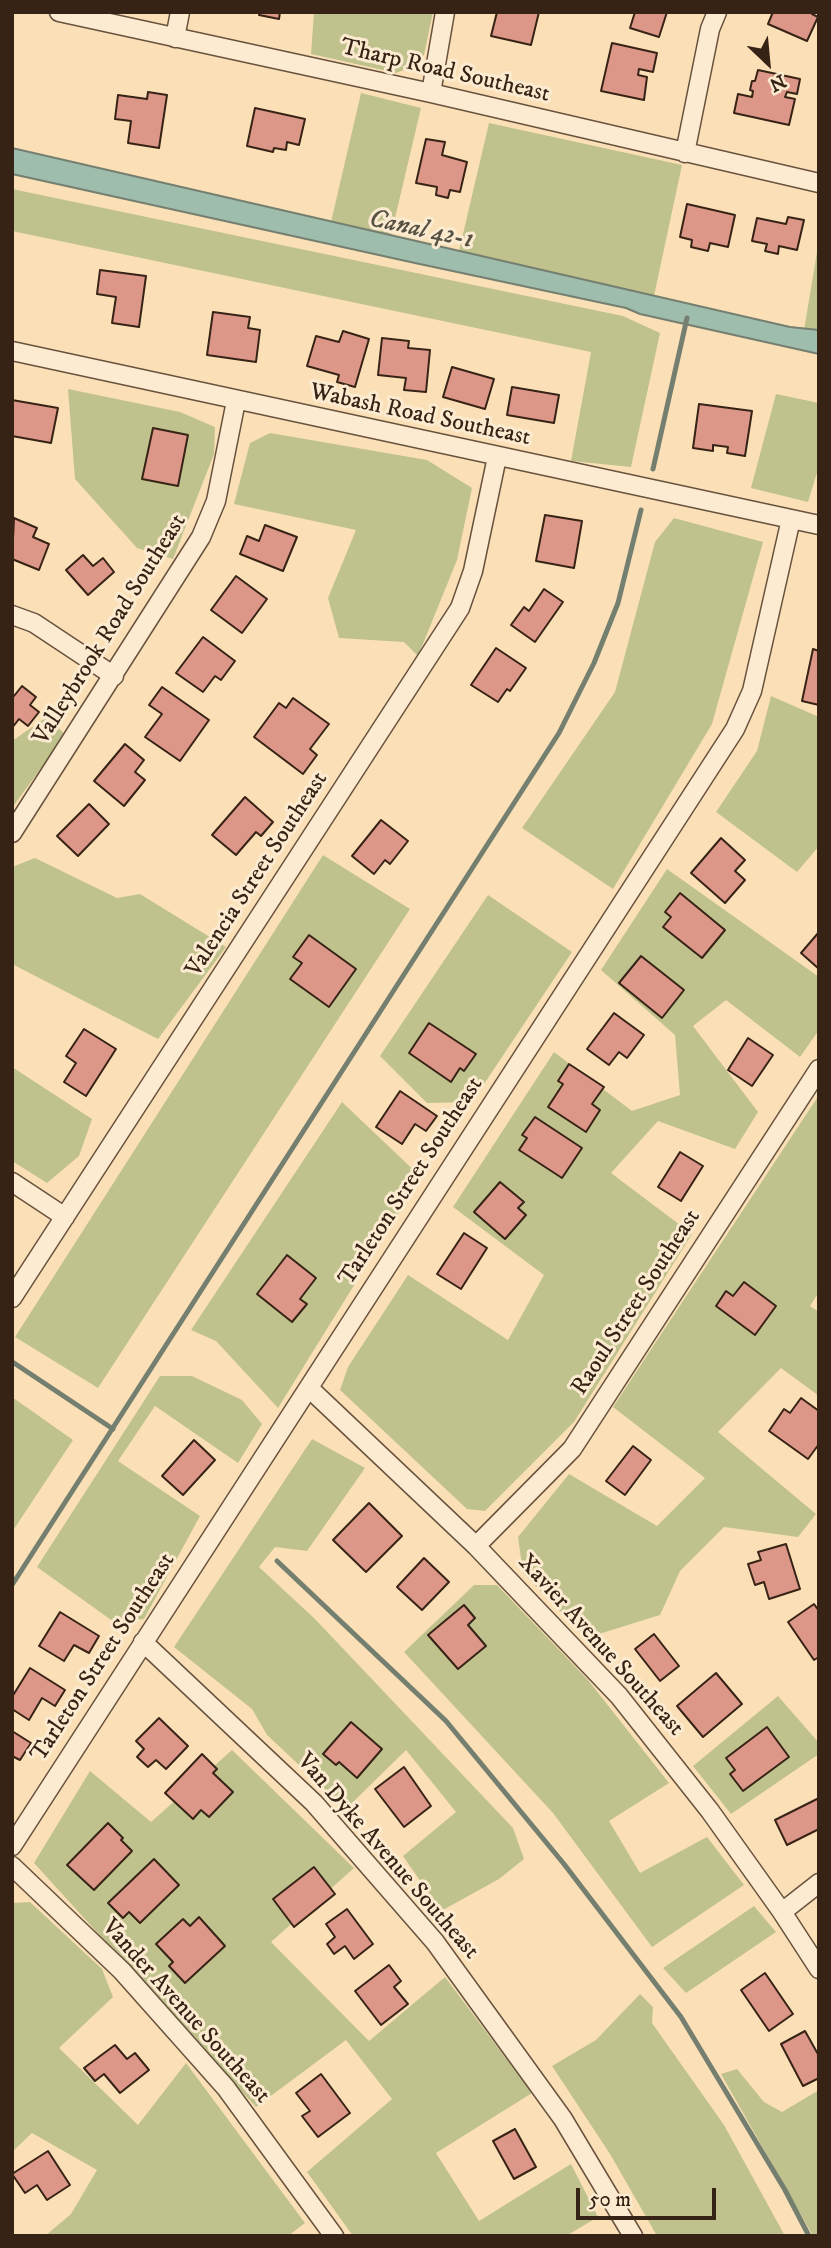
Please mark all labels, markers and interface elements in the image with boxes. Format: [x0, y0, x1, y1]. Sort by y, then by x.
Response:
north arrow [733, 28, 803, 98]
street label: Tharp Road Southeast [338, 34, 552, 110]
text: N [765, 69, 789, 96]
water label: Canal 42-1 [366, 205, 476, 257]
street label: Wabash Road Southeast [307, 379, 533, 453]
street label: Valleybrook Road Southeast [28, 509, 194, 751]
street label: Valencia Street Southeast [181, 767, 335, 983]
street label: Tarleton Street Southeast [334, 1072, 490, 1292]
street label: Raoul Street Southeast [566, 1205, 708, 1401]
street label: Tarleton Street Southeast [26, 1548, 182, 1768]
street label: Xavier Avenue Southeast [511, 1549, 689, 1743]
street label: Van Dyke Avenue Southeast [290, 1748, 484, 1966]
street label: Vander Avenue Southeast [94, 1914, 276, 2110]
scale bar [579, 2174, 719, 2218]
text: 50 m [589, 2187, 631, 2213]

